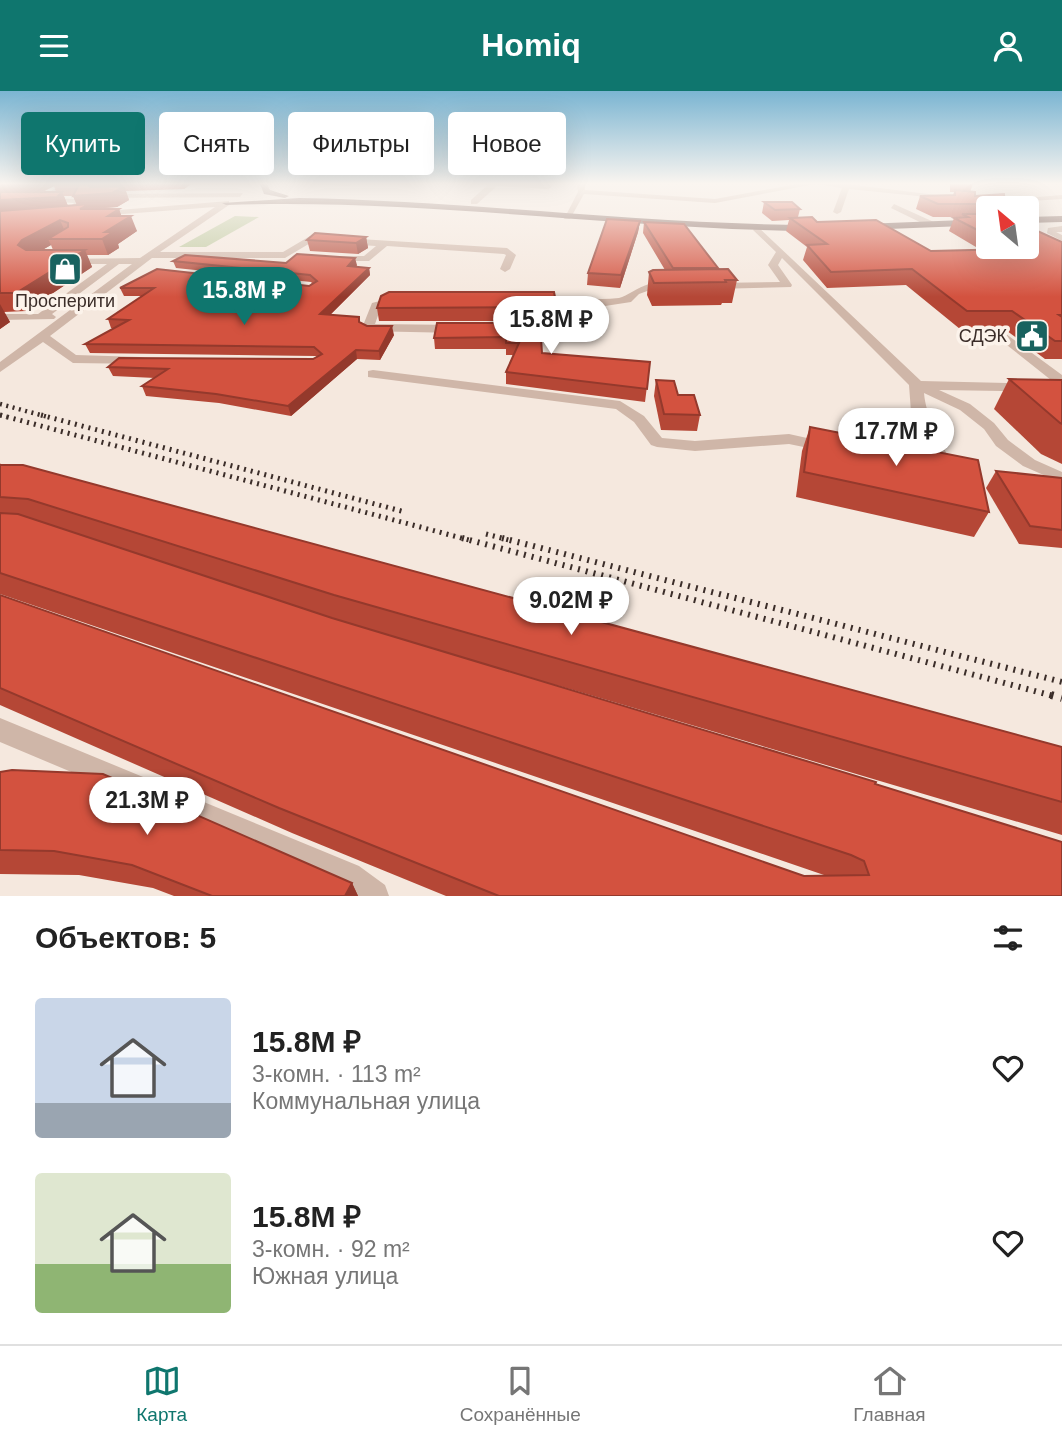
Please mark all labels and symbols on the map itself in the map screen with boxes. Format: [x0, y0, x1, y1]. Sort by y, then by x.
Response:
north arrow [976, 196, 1040, 259]
shop icon: Просперити [46, 250, 84, 288]
pin: 15.8M ₽ [179, 267, 309, 327]
place label: Просперити [15, 291, 115, 311]
pin: 15.8M ₽ [486, 296, 616, 356]
public building icon: СДЭК [1013, 317, 1051, 355]
place label: СДЭК [959, 326, 1008, 346]
pin: 17.7M ₽ [831, 409, 961, 468]
pin: 9.02M ₽ [506, 577, 636, 637]
pin: 21.3M ₽ [82, 777, 212, 837]

